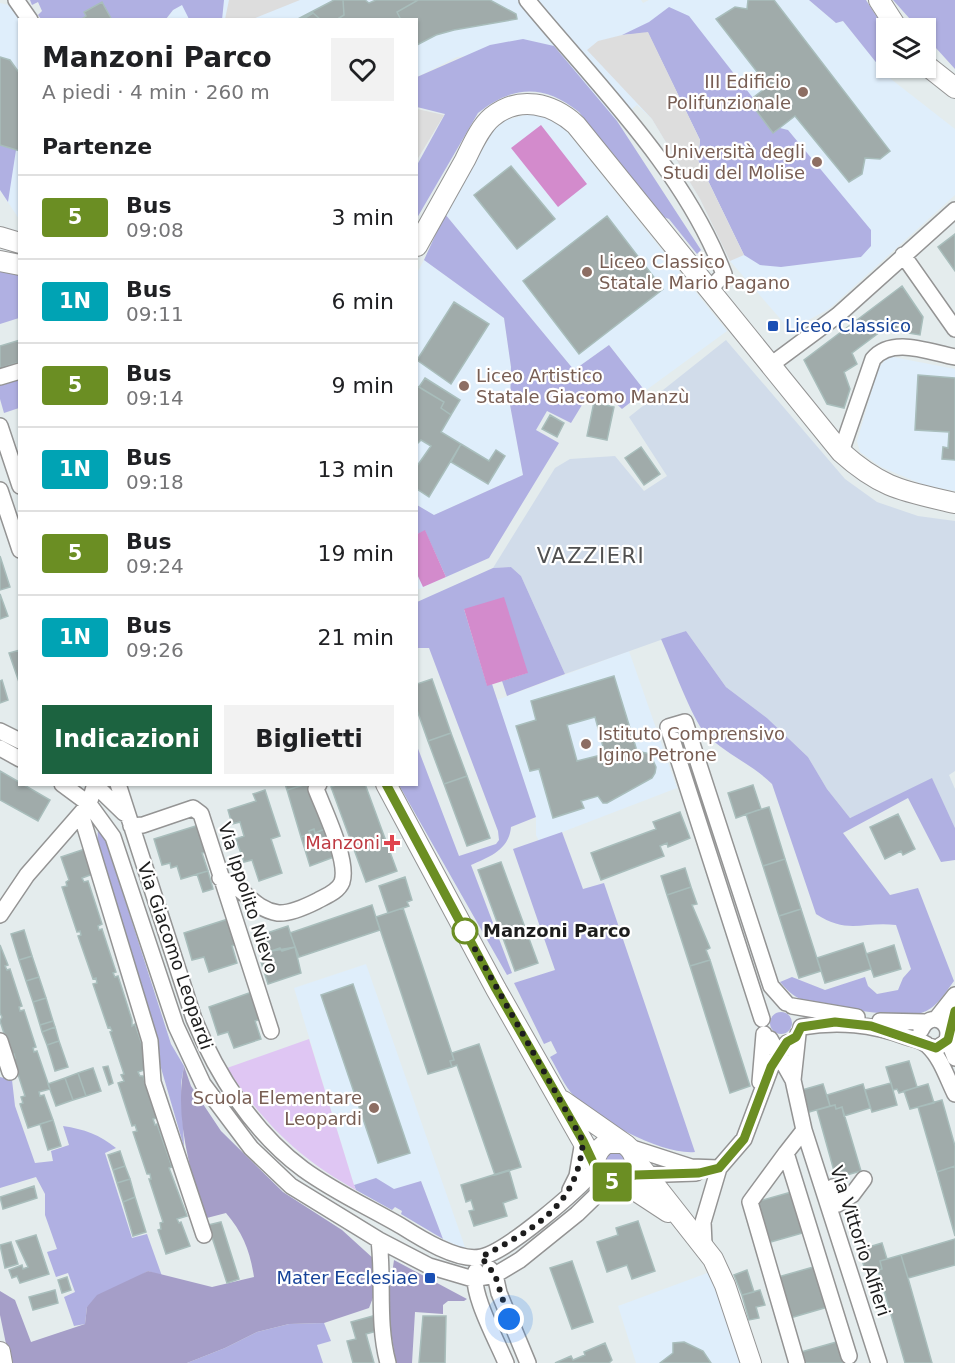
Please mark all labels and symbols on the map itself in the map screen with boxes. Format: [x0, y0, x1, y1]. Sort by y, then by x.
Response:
place label: III Edificio Polifunzionale [667, 71, 791, 113]
marker: III Edificio Polifunzionale [796, 85, 810, 99]
place label: Università degli Studi del Molise [663, 141, 805, 183]
marker: Università degli Studi del Molise [810, 155, 824, 169]
place label: Liceo Classico Statale Mario Pagano [599, 251, 790, 293]
marker: Liceo Classico Statale Mario Pagano [580, 265, 594, 279]
place label: Liceo Classico [785, 315, 911, 336]
marker: Liceo Classico [766, 319, 780, 333]
place label: Liceo Artistico Statale Giacomo Manzù [476, 365, 689, 407]
marker: Liceo Artistico Statale Giacomo Manzù [457, 379, 471, 393]
district label: VAZZIERI [537, 544, 645, 568]
place label: Istituto Comprensivo Igino Petrone [598, 723, 785, 765]
marker: Istituto Comprensivo Igino Petrone [579, 737, 593, 751]
street label: Via Ippolito Nievo [214, 820, 283, 976]
place label: Manzoni [305, 832, 380, 853]
marker: Manzoni [385, 836, 399, 850]
street label: Via Giacomo Leopardi [134, 859, 217, 1052]
marker: Manzoni Parco [452, 918, 478, 944]
place label: Manzoni Parco [483, 920, 631, 941]
place label: Scuola Elementare Leopardi [193, 1087, 362, 1129]
marker: Scuola Elementare Leopardi [367, 1101, 381, 1115]
line badge: 5 [592, 1162, 632, 1202]
street label: Via Vittorio Alfieri [826, 1163, 895, 1319]
place label: Mater Ecclesiae [276, 1267, 418, 1288]
marker: Mater Ecclesiae [423, 1271, 437, 1285]
your location [494, 1304, 524, 1334]

